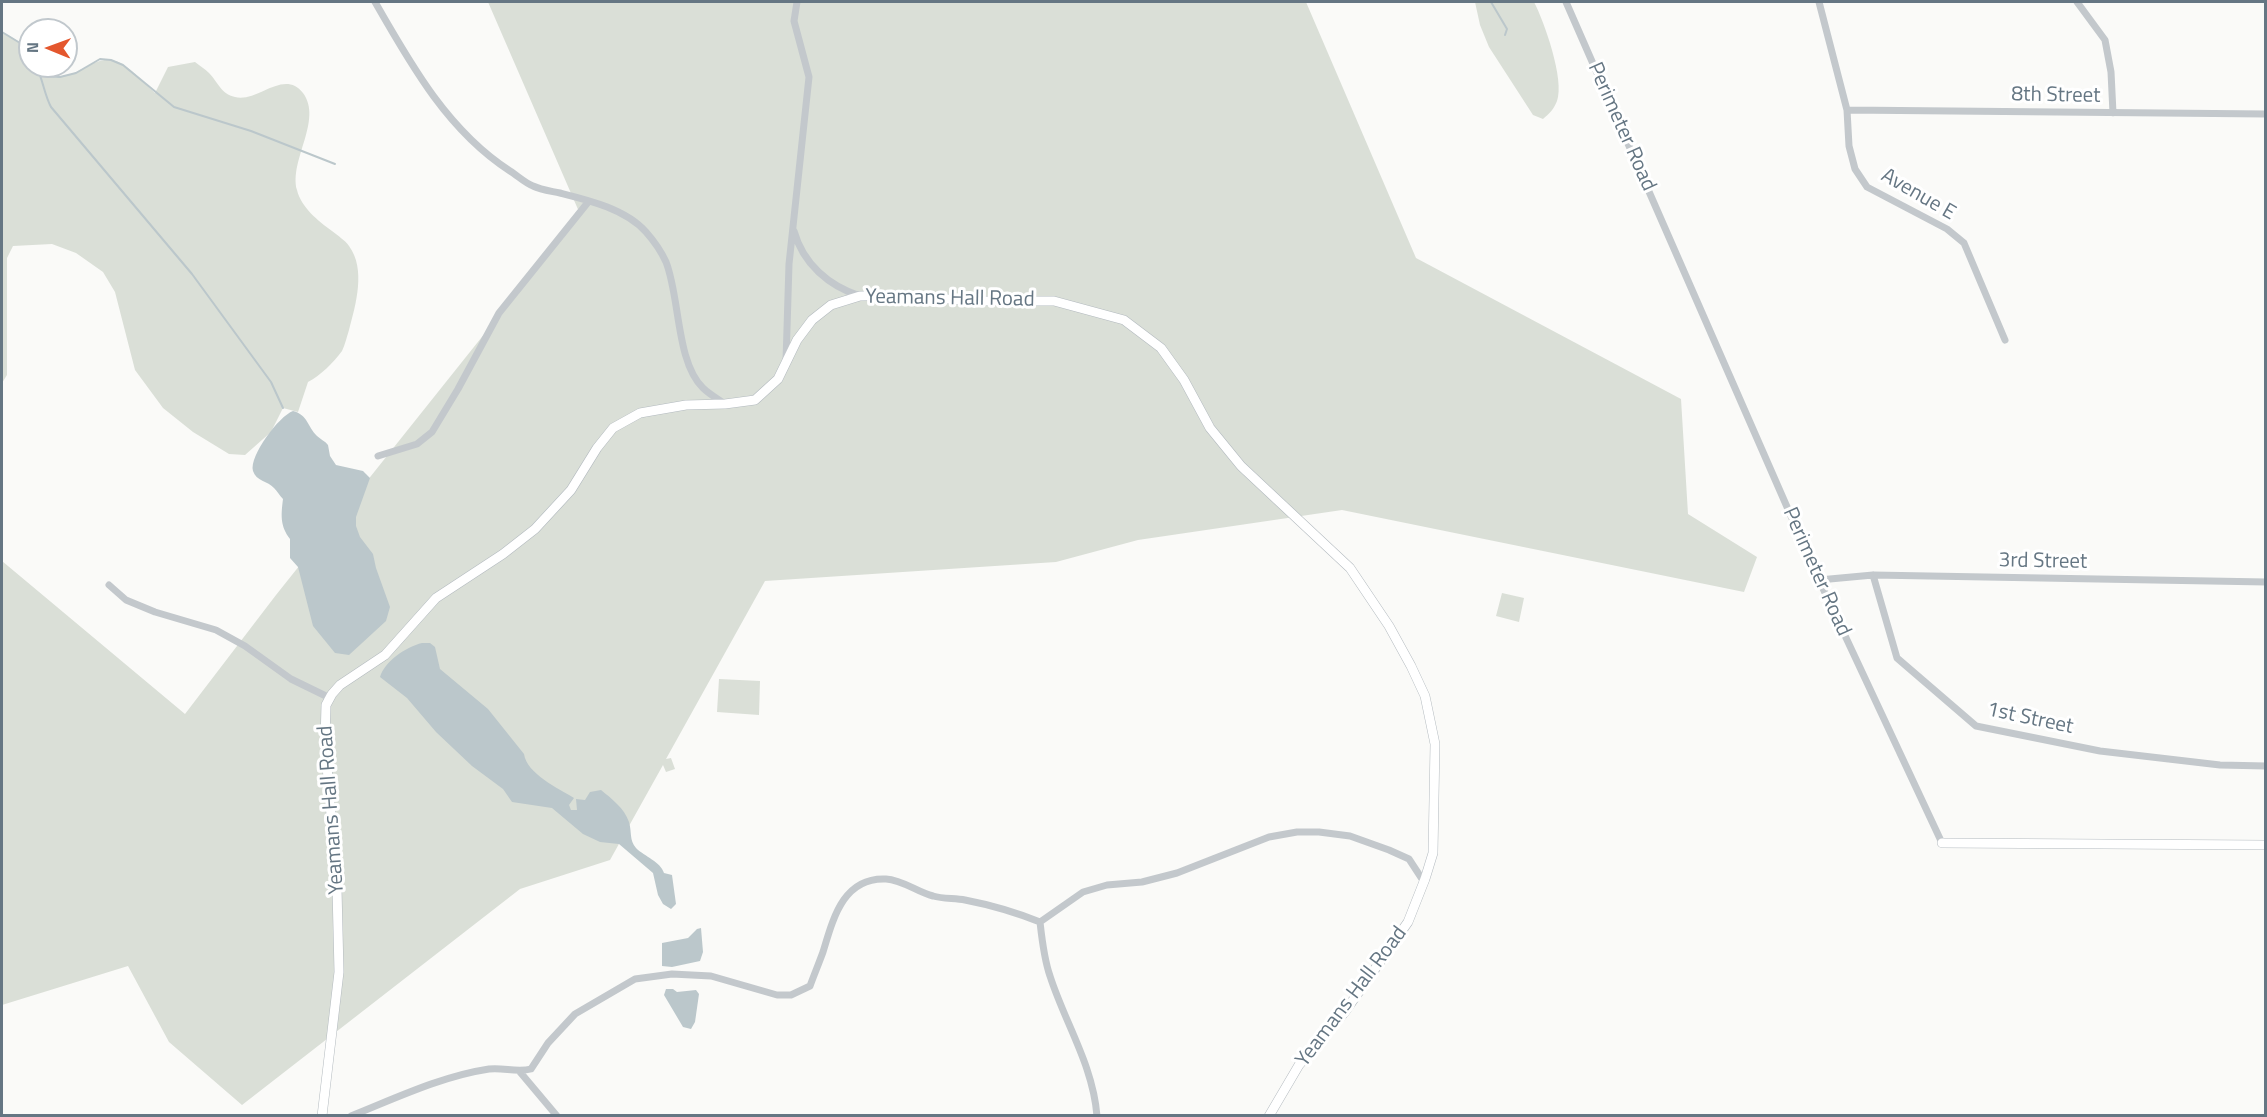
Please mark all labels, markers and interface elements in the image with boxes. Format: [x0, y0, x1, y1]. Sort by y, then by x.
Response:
north arrow [18, 18, 78, 78]
text: N [20, 42, 44, 53]
street label: Perimeter Road [1581, 59, 1661, 195]
street label: 8th Street [2011, 83, 2101, 109]
street label: Avenue E [1876, 164, 1960, 226]
street label: Yeamans Hall Road [865, 285, 1035, 313]
street label: Perimeter Road [1776, 504, 1856, 640]
street label: 3rd Street [1998, 549, 2088, 575]
street label: 1st Street [1985, 698, 2075, 740]
street label: Yeamans Hall Road [314, 725, 350, 895]
street label: Yeamans Hall Road [1291, 922, 1413, 1072]

